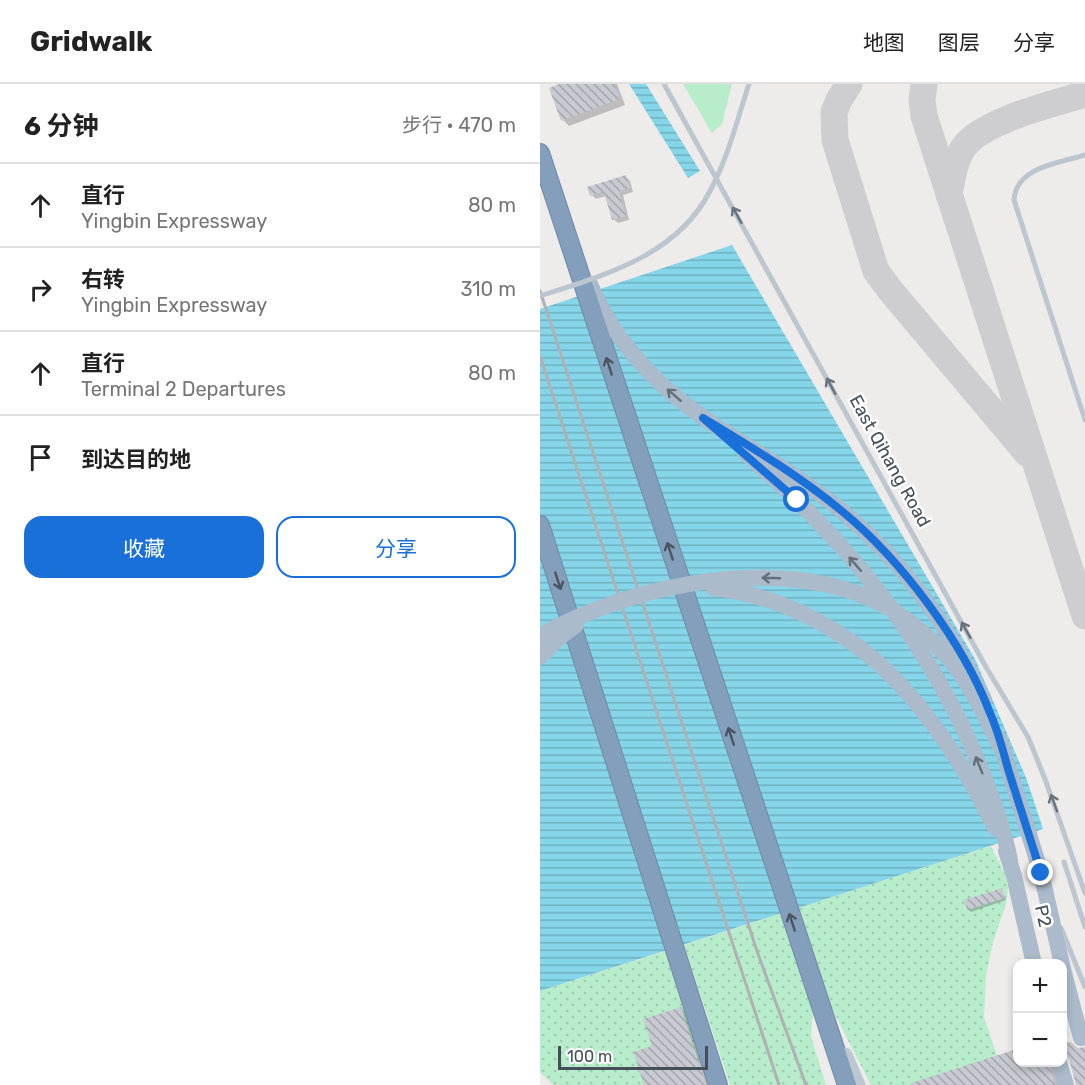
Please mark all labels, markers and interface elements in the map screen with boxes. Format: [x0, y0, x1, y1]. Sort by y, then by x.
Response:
text: Gridwalk [30, 25, 152, 58]
text: 地图 [863, 30, 905, 55]
text: 图层 [938, 30, 980, 55]
text: 分享 [1013, 30, 1055, 55]
text: 6 分钟 [24, 111, 98, 142]
text: 步行 · 470 m [402, 113, 516, 137]
text: 直行 [81, 182, 125, 209]
icon: ahead [24, 189, 57, 222]
text: 80 m [468, 193, 516, 217]
one-way arrow [731, 207, 743, 224]
text: Yingbin Expressway [81, 209, 267, 233]
text: 右转 [81, 266, 125, 293]
icon: right [24, 273, 57, 306]
text: 310 m [460, 277, 516, 301]
text: Yingbin Expressway [81, 293, 267, 317]
text: 直行 [81, 350, 125, 377]
icon: ahead [24, 357, 57, 390]
one-way arrow [603, 357, 614, 376]
text: 80 m [468, 361, 516, 385]
text: Terminal 2 Departures [81, 377, 286, 401]
one-way arrow [825, 378, 837, 395]
one-way arrow [666, 388, 682, 401]
street label: East Qihang Road [845, 391, 935, 531]
icon: arrive [24, 441, 57, 474]
text: 到达目的地 [81, 446, 191, 473]
route start [783, 486, 809, 512]
button: 收藏 [24, 516, 264, 578]
button: 分享 [276, 516, 516, 578]
one-way arrow [664, 542, 675, 561]
one-way arrow [848, 557, 862, 572]
one-way arrow [553, 571, 564, 590]
one-way arrow [761, 573, 781, 584]
one-way arrow [960, 622, 972, 639]
one-way arrow [725, 727, 736, 746]
one-way arrow [973, 756, 984, 774]
one-way arrow [1047, 794, 1058, 813]
route end [1027, 859, 1053, 885]
street label: P2 [1030, 903, 1056, 929]
one-way arrow [786, 913, 797, 932]
map controls [1013, 959, 1067, 1067]
button: + [1013, 959, 1067, 1013]
button: − [1013, 1013, 1067, 1067]
scale bar [558, 1043, 708, 1070]
text: 100 m [567, 1047, 612, 1066]

